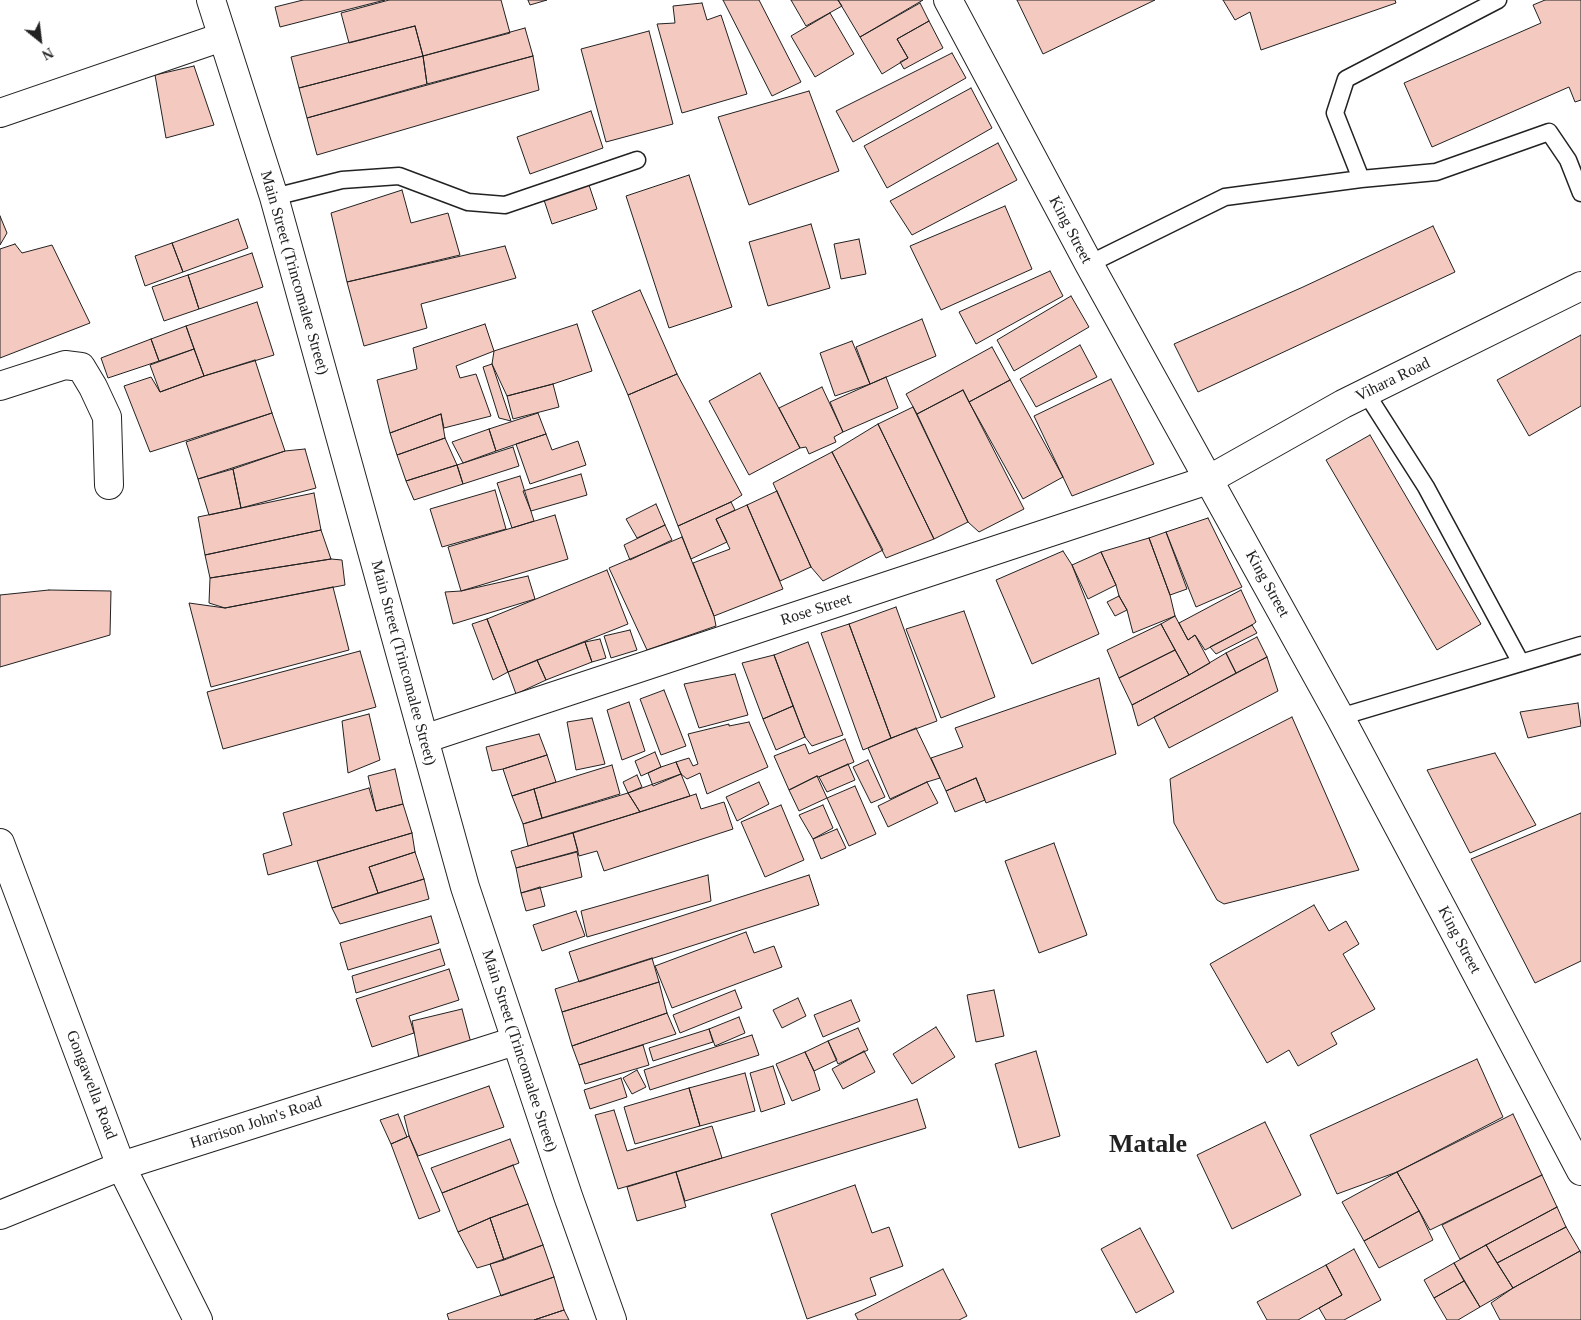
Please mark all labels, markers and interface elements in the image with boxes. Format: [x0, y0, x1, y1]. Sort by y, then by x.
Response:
north arrow [15, 15, 65, 65]
text: N [39, 45, 56, 63]
street label: Main Street (Trincomalee Street) [256, 169, 332, 377]
street label: King Street [1044, 193, 1096, 267]
street label: Vihara Road [1353, 354, 1433, 406]
street label: King Street [1241, 547, 1293, 621]
street label: Main Street (Trincomalee Street) [366, 558, 440, 768]
street label: Rose Street [778, 590, 854, 630]
street label: King Street [1433, 903, 1485, 977]
street label: Main Street (Trincomalee Street) [477, 948, 561, 1154]
street label: Gongawella Road [61, 1028, 121, 1142]
street label: Harrison John's Road [188, 1093, 324, 1153]
district label: Matale [1109, 1129, 1187, 1161]

